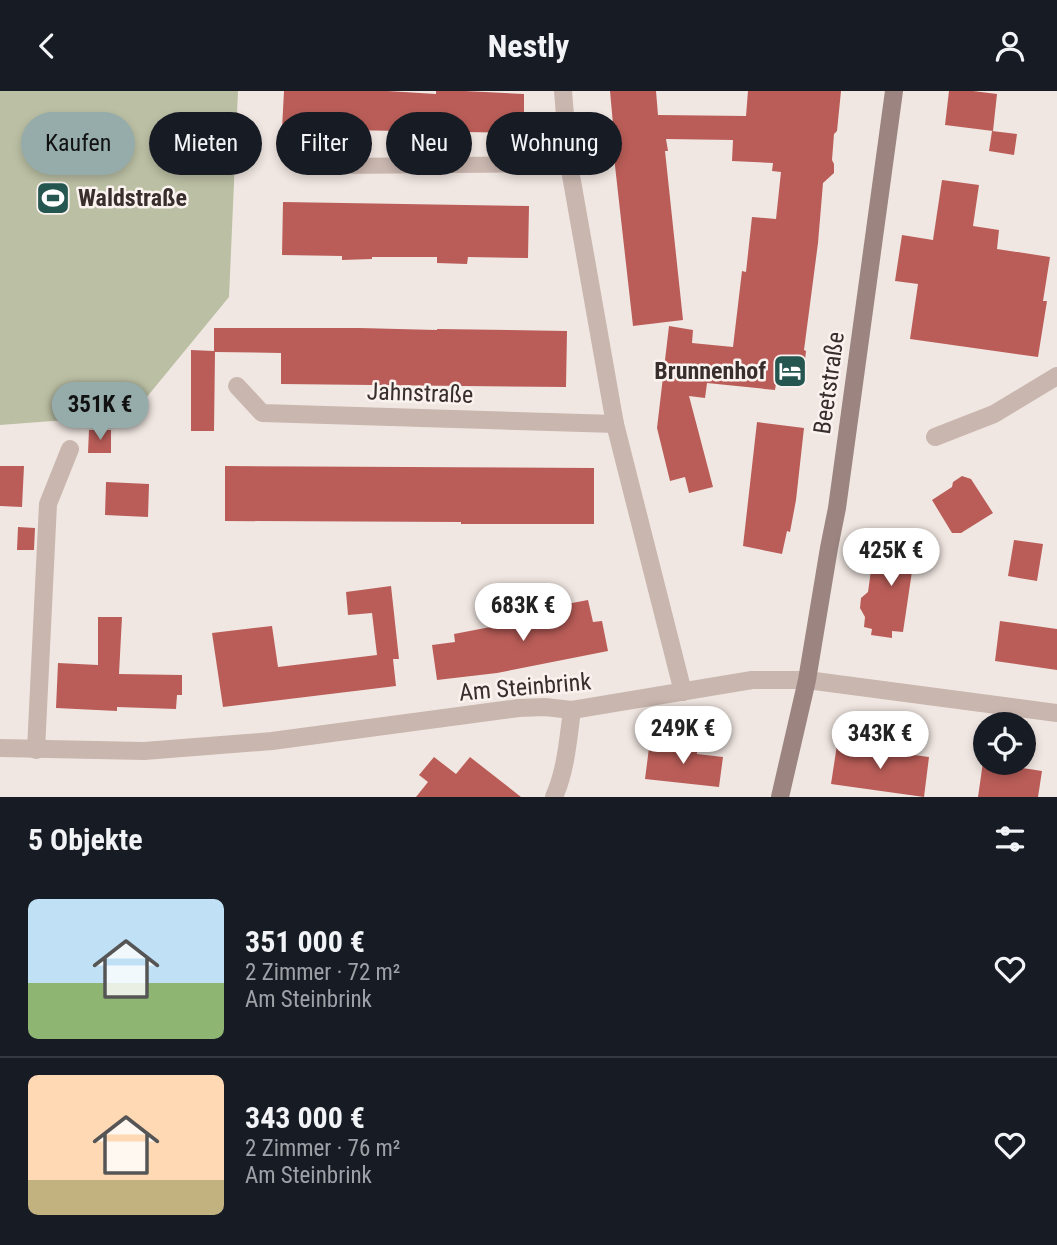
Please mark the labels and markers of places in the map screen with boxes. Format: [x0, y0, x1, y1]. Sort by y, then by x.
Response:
sports icon: Waldstraße [34, 179, 72, 217]
place label: Waldstraße [78, 184, 187, 212]
hotel icon: Brunnenhof [771, 352, 809, 390]
place label: Brunnenhof [654, 357, 766, 385]
pin: 351K € [43, 383, 157, 442]
pin: 425K € [834, 529, 948, 588]
pin: 683K € [466, 583, 580, 643]
pin: 249K € [626, 707, 740, 766]
pin: 343K € [823, 711, 937, 771]

